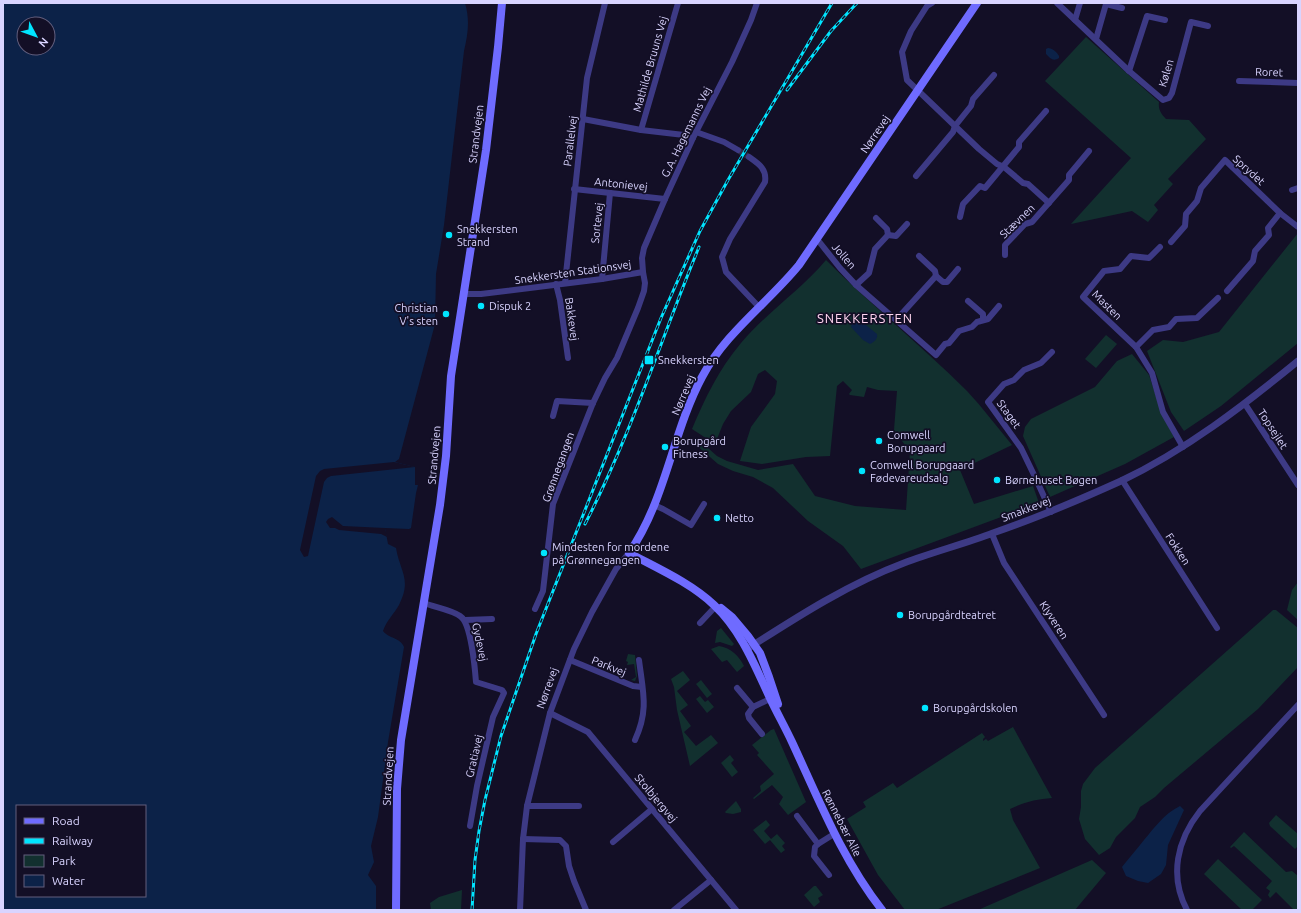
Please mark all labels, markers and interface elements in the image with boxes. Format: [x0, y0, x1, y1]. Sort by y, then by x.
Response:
street label: Mathilde Bruuns Vej [631, 15, 669, 113]
north arrow [16, 16, 56, 56]
text: N [36, 36, 51, 50]
street label: Kølen [1156, 58, 1176, 88]
street label: Roret [1255, 66, 1284, 79]
street label: G.A. Hagemanns Vej [659, 85, 713, 179]
street label: Strandvejen [466, 104, 486, 164]
street label: Nørrevej [858, 113, 892, 155]
street label: Parallelvej [561, 115, 579, 167]
street label: Sprydet [1231, 153, 1268, 188]
street label: Antonievej [594, 175, 648, 193]
street label: Sortevej [589, 202, 605, 244]
street label: Stævnen [997, 202, 1037, 240]
place label: Snekkersten Strand [457, 223, 518, 248]
marker: Snekkersten Strand [444, 230, 454, 240]
street label: Jollen [830, 241, 858, 271]
street label: Snekkersten Stationsvej [514, 258, 632, 286]
street label: Masten [1090, 288, 1124, 322]
street label: Bakkevej [563, 297, 581, 341]
place label: Dispuk 2 [489, 300, 531, 312]
marker: Dispuk 2 [476, 301, 486, 311]
place label: Christian V's sten [394, 302, 438, 327]
marker: Christian V's sten [441, 309, 451, 319]
district label: SNEKKERSTEN [817, 311, 913, 325]
marker: Snekkersten [643, 354, 655, 366]
place label: Snekkersten [658, 354, 719, 366]
street label: Nørrevej [669, 373, 697, 417]
street label: Staget [995, 397, 1024, 431]
street label: Topsejlet [1256, 407, 1291, 452]
street label: Strandvejen [425, 425, 443, 485]
place label: Comwell Borupgaard [887, 429, 946, 454]
street label: Grønnegangen [540, 430, 576, 504]
place label: Borupgård Fitness [673, 435, 726, 460]
marker: Comwell Borupgaard [874, 436, 884, 446]
marker: Borupgård Fitness [660, 442, 670, 452]
place label: Comwell Borupgaard Fødevareudsalg [870, 459, 974, 484]
marker: Comwell Borupgaard Fødevareudsalg [857, 466, 867, 476]
place label: Børnehuset Bøgen [1005, 474, 1097, 486]
marker: Børnehuset Bøgen [992, 475, 1002, 485]
street label: Smakkevej [1000, 494, 1052, 524]
place label: Netto [725, 512, 754, 524]
marker: Netto [712, 513, 722, 523]
street label: Fokken [1163, 531, 1193, 567]
place label: Mindesten for mordene på Grønnegangen [552, 541, 669, 566]
marker: Mindesten for mordene på Grønnegangen [539, 548, 549, 558]
street label: Klyveren [1037, 599, 1071, 641]
place label: Borupgårdteatret [908, 609, 996, 621]
marker: Borupgårdteatret [895, 610, 905, 620]
street label: Gydevej [470, 622, 490, 662]
street label: Parkvej [590, 654, 628, 678]
street label: Nørrevej [534, 666, 560, 710]
place label: Borupgårdskolen [933, 702, 1018, 714]
marker: Borupgårdskolen [920, 703, 930, 713]
street label: Gratiavej [463, 733, 485, 779]
street label: Strandvejen [380, 746, 396, 806]
street label: Stolbjergvej [632, 771, 680, 825]
street label: Rønnebær Alle [820, 788, 864, 858]
legend [16, 805, 146, 897]
text: Road [52, 814, 80, 827]
text: Railway [52, 834, 93, 847]
text: Park [52, 854, 76, 867]
text: Water [52, 874, 85, 887]

